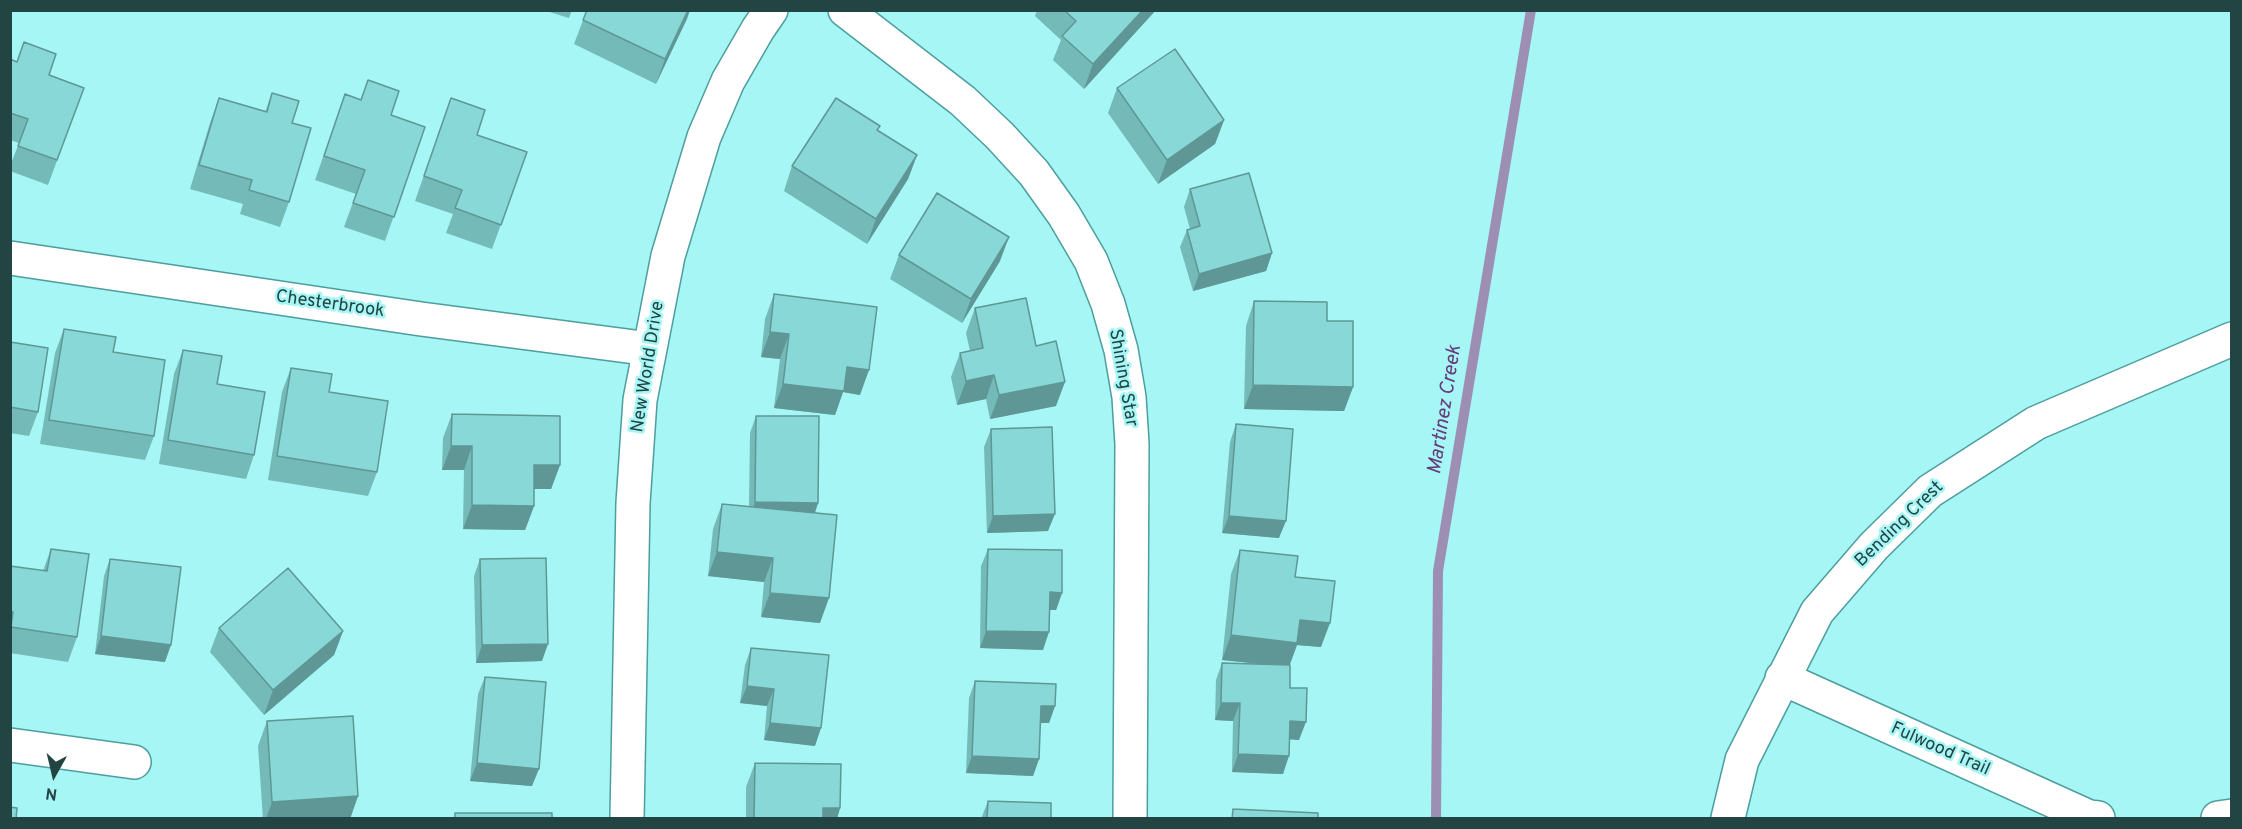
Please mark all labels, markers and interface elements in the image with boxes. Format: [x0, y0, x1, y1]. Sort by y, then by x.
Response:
street label: Chesterbrook [274, 287, 386, 323]
street label: New World Drive [628, 300, 670, 434]
street label: Shining Star [1103, 327, 1141, 429]
water label: Martinez Creek [1424, 344, 1468, 476]
street label: Bending Crest [1851, 477, 1949, 573]
street label: Fulwood Trail [1887, 719, 1993, 781]
north arrow [24, 745, 84, 805]
text: N [44, 782, 59, 804]

